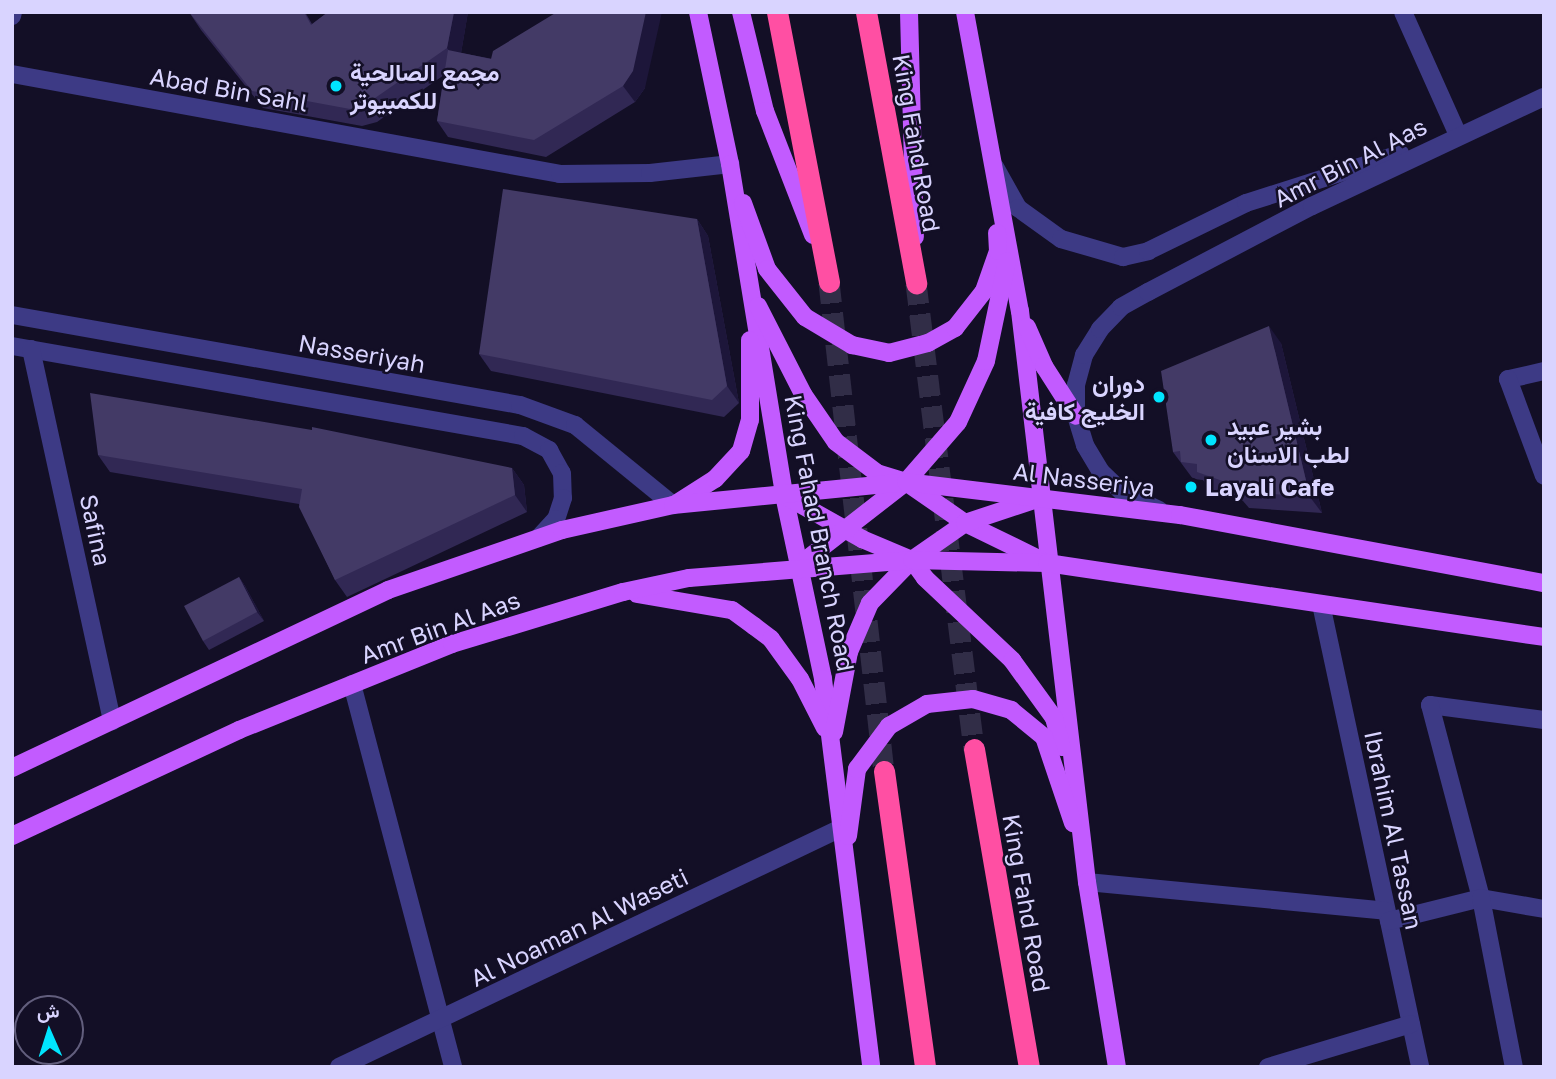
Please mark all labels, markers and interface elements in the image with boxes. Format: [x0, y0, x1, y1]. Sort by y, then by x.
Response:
street label: King Fahd Road [887, 52, 947, 234]
place label: مجمع الصالحية للكمبيوتر [350, 58, 500, 114]
street label: Abad Bin Sahl [148, 61, 310, 117]
marker: مجمع الصالحية للكمبيوتر [328, 78, 344, 94]
street label: Amr Bin Al Aas [1269, 111, 1431, 213]
street label: Nasseriyah [296, 328, 428, 378]
place label: دوران الخليج كافية [1025, 369, 1145, 425]
marker: دوران الخليج كافية [1151, 389, 1167, 405]
street label: King Fahad Branch Road [779, 392, 861, 674]
place label: بشير عبيد لطب الاسنان [1227, 412, 1350, 468]
marker: بشير عبيد لطب الاسنان [1201, 430, 1221, 450]
street label: Al Nasseriya [1012, 456, 1156, 502]
place label: Layali Cafe [1205, 473, 1334, 501]
marker: Layali Cafe [1183, 479, 1199, 495]
street label: Safina [74, 492, 118, 568]
street label: Amr Bin Al Aas [356, 585, 524, 669]
street label: Ibrahim Al Tassan [1359, 728, 1429, 932]
street label: King Fahd Road [997, 812, 1057, 994]
street label: Al Noaman Al Waseti [465, 862, 693, 992]
north arrow [14, 995, 84, 1065]
text: ش [36, 998, 60, 1023]

